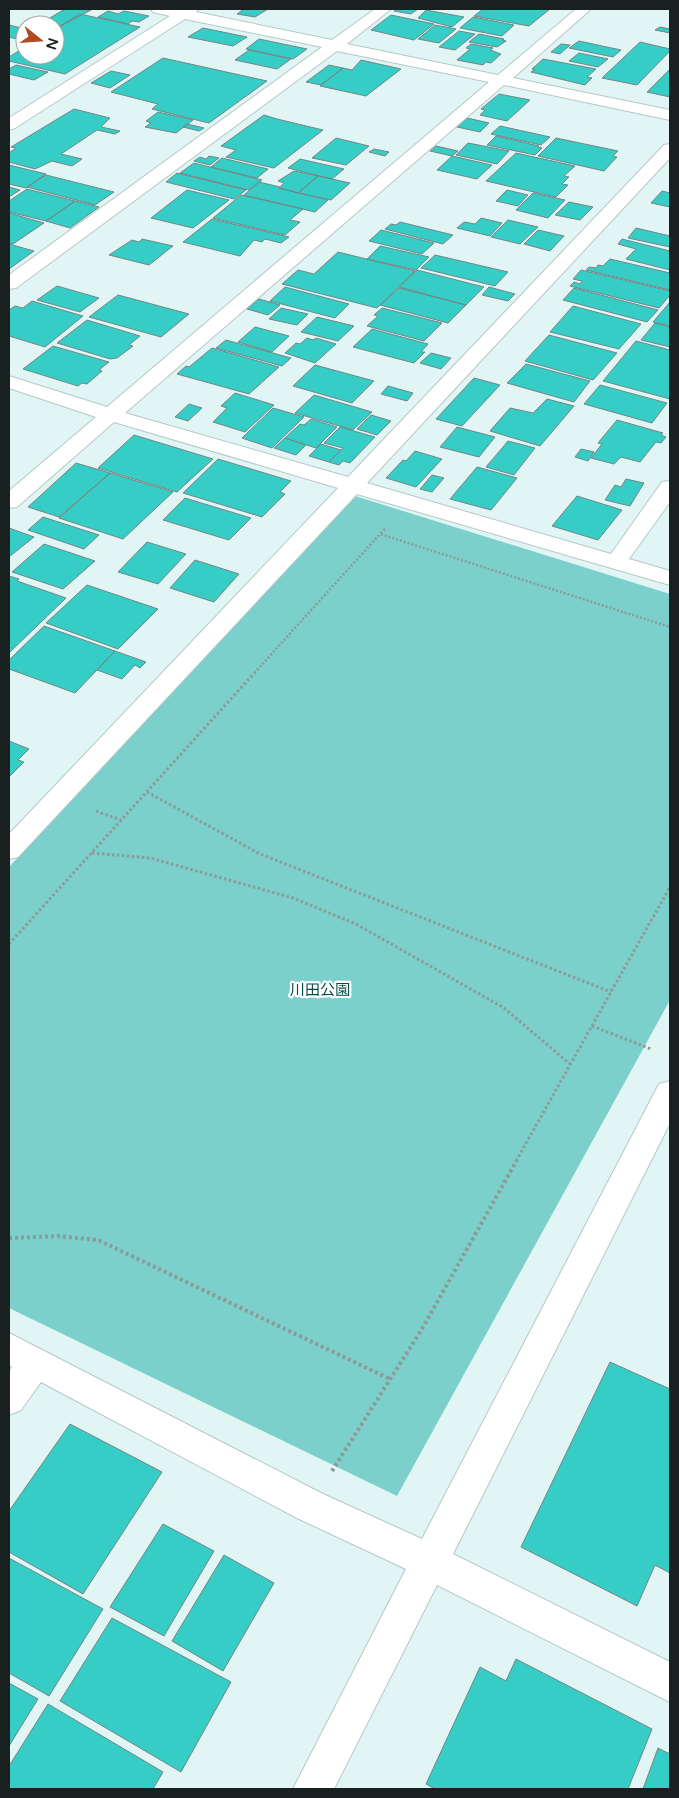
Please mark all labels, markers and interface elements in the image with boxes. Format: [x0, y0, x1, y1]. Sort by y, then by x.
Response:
north arrow [15, 15, 65, 65]
text: N [42, 36, 62, 52]
park label: 川田公園 [290, 981, 350, 999]

